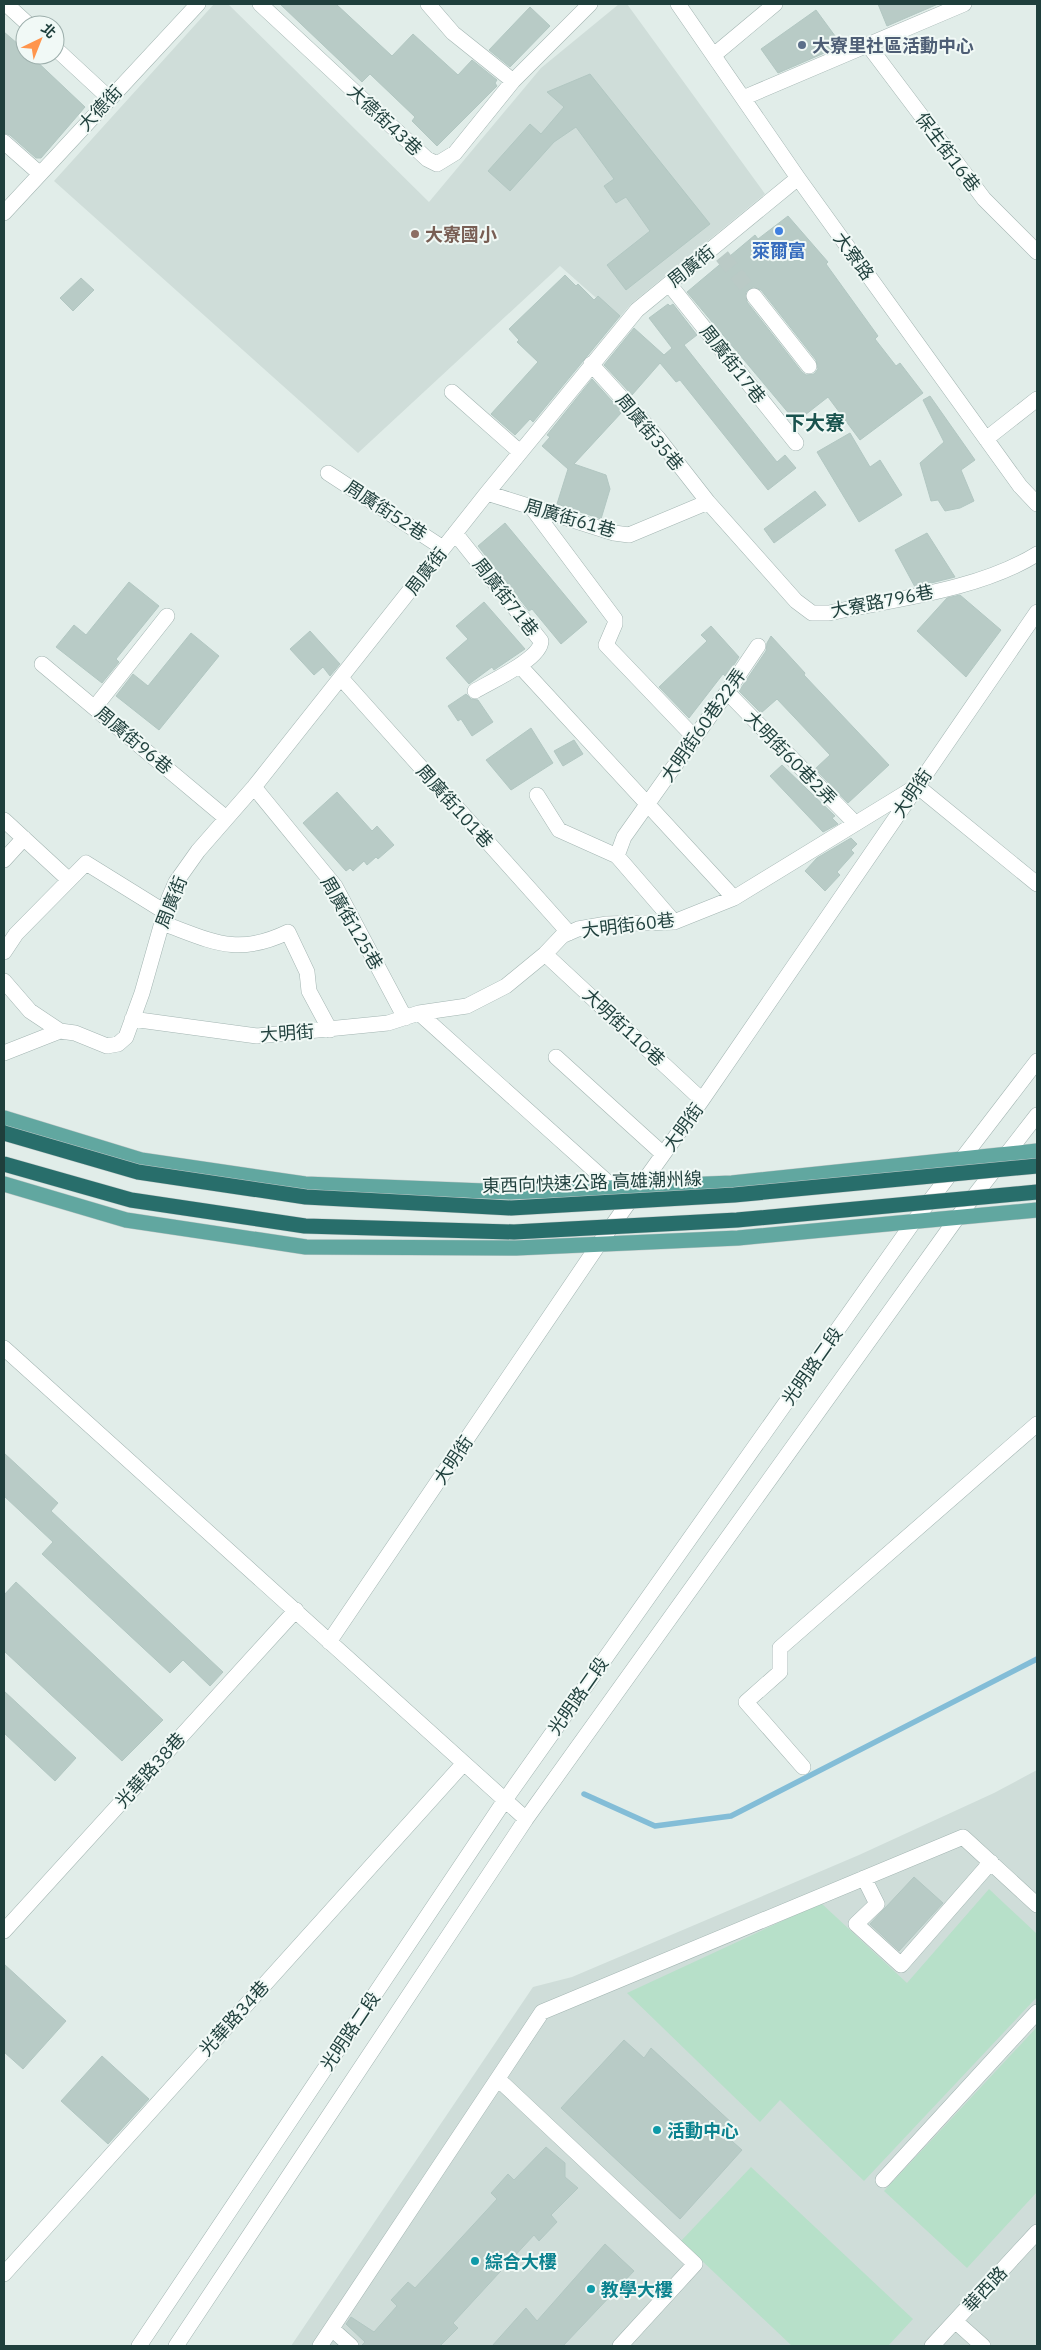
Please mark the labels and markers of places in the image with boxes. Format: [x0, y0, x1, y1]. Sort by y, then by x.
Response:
place label: 大寮里社區活動中心 [812, 34, 974, 57]
marker: 大寮里社區活動中心 [796, 39, 808, 51]
place label: 大寮國小 [425, 223, 497, 246]
marker: 萊爾富 [773, 225, 785, 237]
marker: 大寮國小 [409, 228, 421, 240]
place label: 萊爾富 [752, 239, 806, 262]
place label: 活動中心 [667, 2119, 739, 2142]
marker: 活動中心 [651, 2124, 663, 2136]
place label: 綜合大樓 [485, 2250, 557, 2273]
marker: 綜合大樓 [469, 2255, 481, 2267]
place label: 教學大樓 [601, 2278, 673, 2301]
marker: 教學大樓 [585, 2283, 597, 2295]

